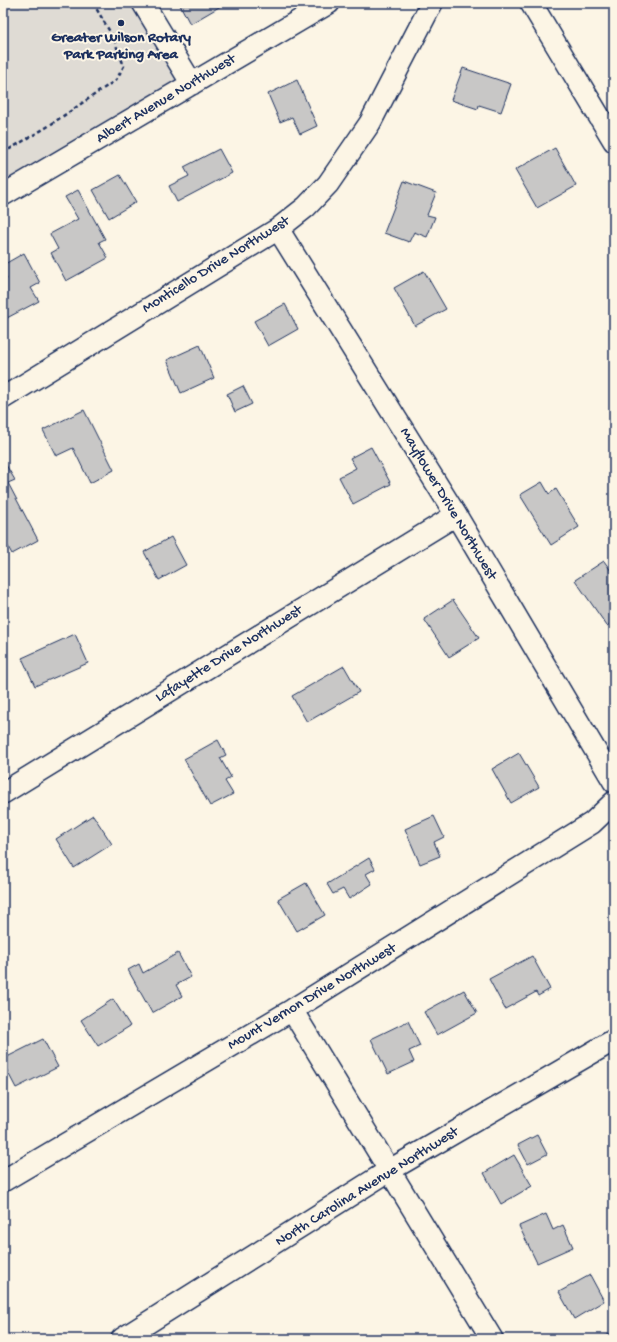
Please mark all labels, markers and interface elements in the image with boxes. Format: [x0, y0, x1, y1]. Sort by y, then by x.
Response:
marker: Greater Wilson Rotary Park Parking Area [116, 18, 126, 28]
place label: Greater Wilson Rotary Park Parking Area [51, 29, 191, 64]
street label: Albert Avenue Northwest [93, 49, 241, 148]
street label: Monticello Drive Northwest [139, 211, 294, 318]
street label: Mayflower Drive Northwest [395, 425, 502, 585]
street label: Lafayette Drive Northwest [152, 600, 307, 707]
street label: Mount Vernon Drive Northwest [224, 939, 401, 1055]
street label: North Carolina Avenue Northwest [272, 1122, 463, 1251]

